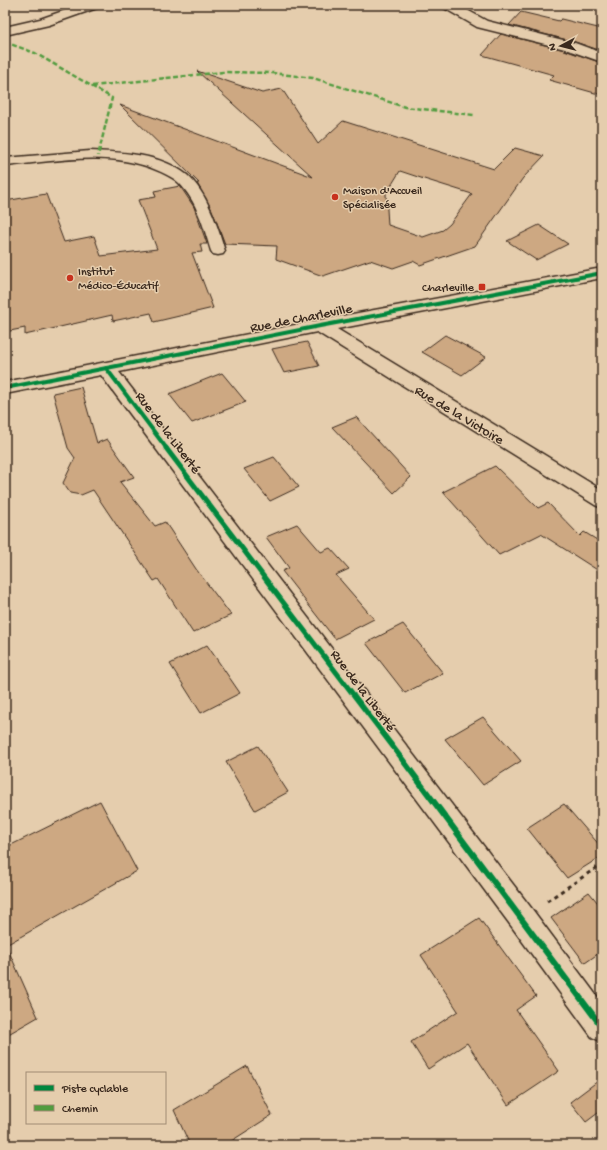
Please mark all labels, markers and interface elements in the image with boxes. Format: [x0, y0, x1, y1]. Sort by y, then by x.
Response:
north arrow [541, 26, 581, 66]
text: N [547, 43, 559, 51]
place label: Maison d'Accueil Spécialisée [343, 185, 423, 213]
marker: Maison d'Accueil Spécialisée [330, 192, 340, 202]
place label: Institut Médico-Éducatif [78, 266, 160, 294]
marker: Institut Médico-Éducatif [65, 273, 75, 283]
place label: Charleville [422, 282, 475, 296]
marker: Charleville [477, 282, 487, 292]
street label: Rue de Charleville [249, 301, 355, 338]
street label: Rue de la Victoire [411, 383, 507, 450]
street label: Rue de la Liberté [131, 389, 204, 478]
street label: Rue de la Liberté [326, 647, 399, 736]
legend [26, 1072, 166, 1124]
text: Piste cyclable [61, 1083, 129, 1097]
text: Chemin [62, 1103, 98, 1117]

